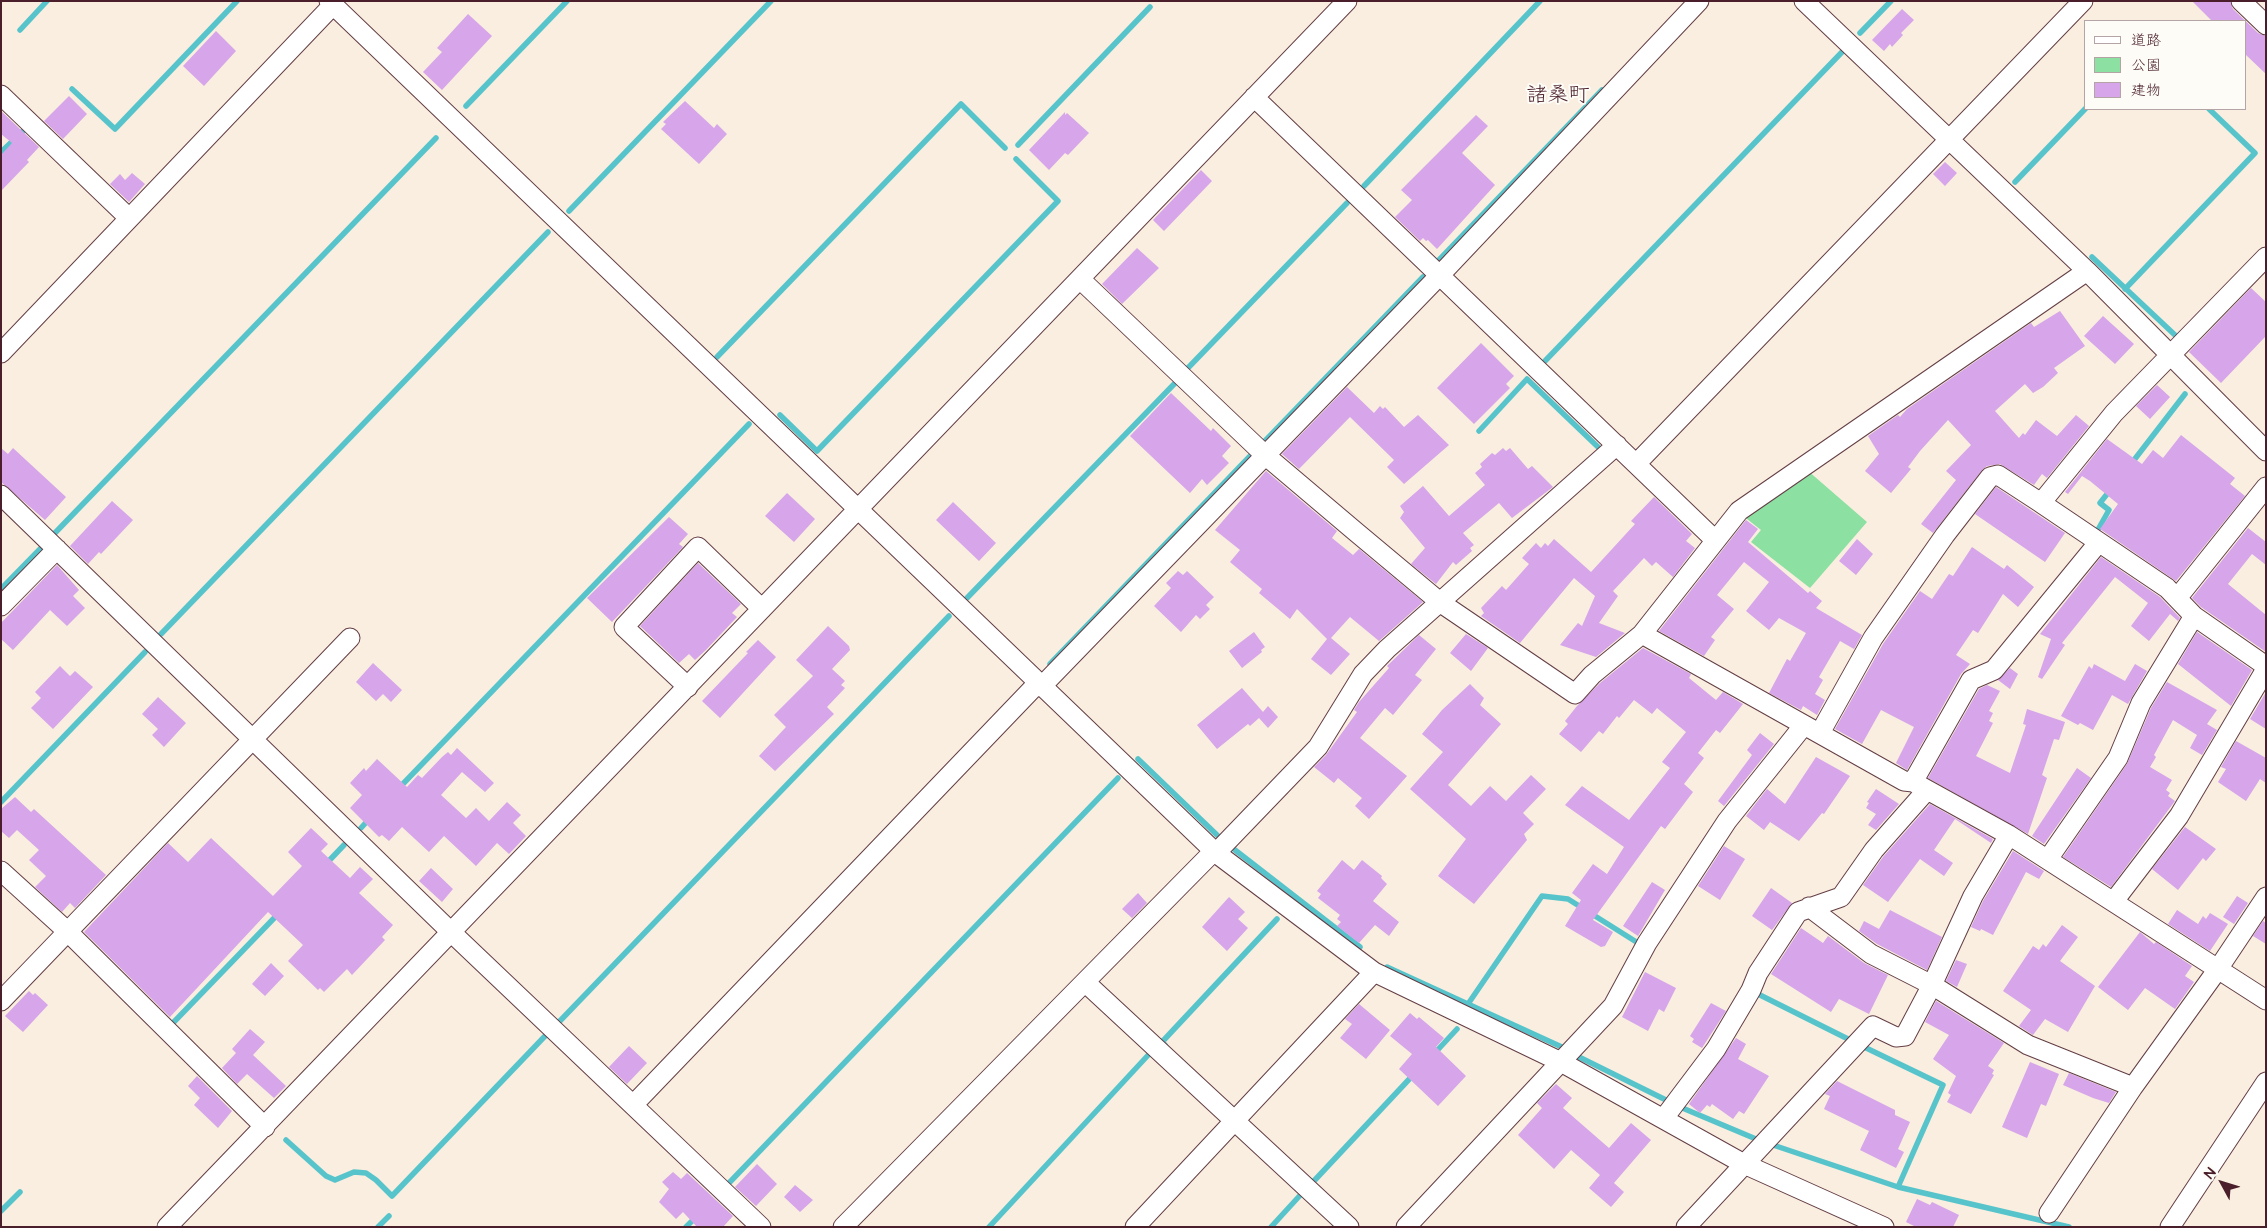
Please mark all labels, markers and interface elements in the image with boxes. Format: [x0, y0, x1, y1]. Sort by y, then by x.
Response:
legend [2084, 20, 2247, 110]
text: 道路 [2131, 30, 2161, 51]
text: 公園 [2131, 55, 2161, 76]
text: 建物 [2131, 80, 2161, 101]
district label: 諸桑町 [1527, 84, 1589, 110]
north arrow [2197, 1158, 2247, 1208]
text: N [2200, 1164, 2221, 1183]

